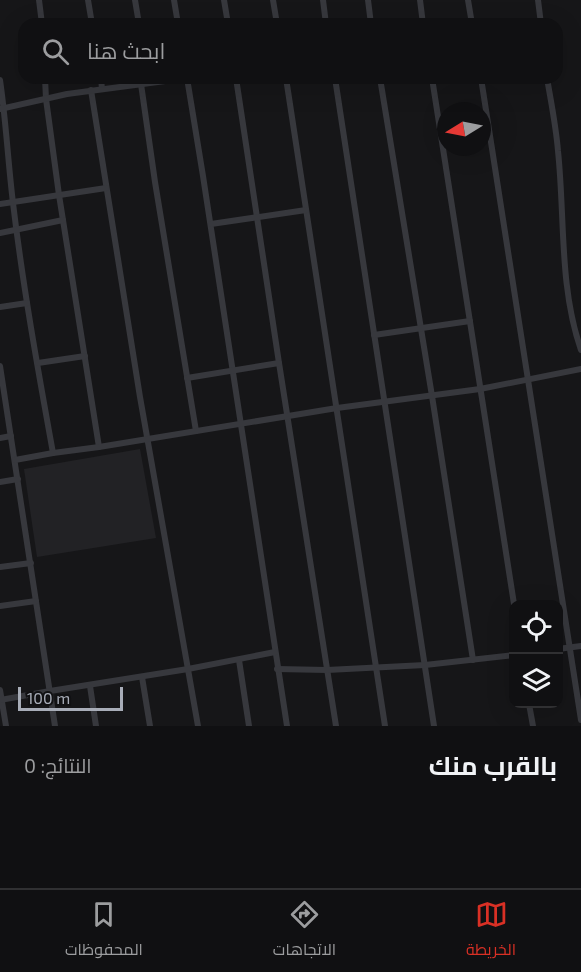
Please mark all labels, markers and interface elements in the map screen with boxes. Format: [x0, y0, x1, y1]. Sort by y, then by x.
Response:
search box [18, 18, 563, 84]
icon: search [39, 35, 72, 68]
text: ابحث هنا [87, 37, 165, 63]
north arrow [437, 102, 491, 156]
map controls [509, 600, 563, 708]
button: locate [509, 600, 563, 654]
button: layers [509, 654, 563, 708]
scale bar [18, 684, 123, 712]
text: 100 m [27, 688, 70, 707]
text: بالقرب منك [429, 749, 557, 780]
text: النتائج: 0 [24, 753, 92, 777]
tab: المحفوظات [65, 898, 143, 964]
tab: الاتجاهات [273, 898, 336, 964]
tab: الخريطة [466, 898, 516, 964]

